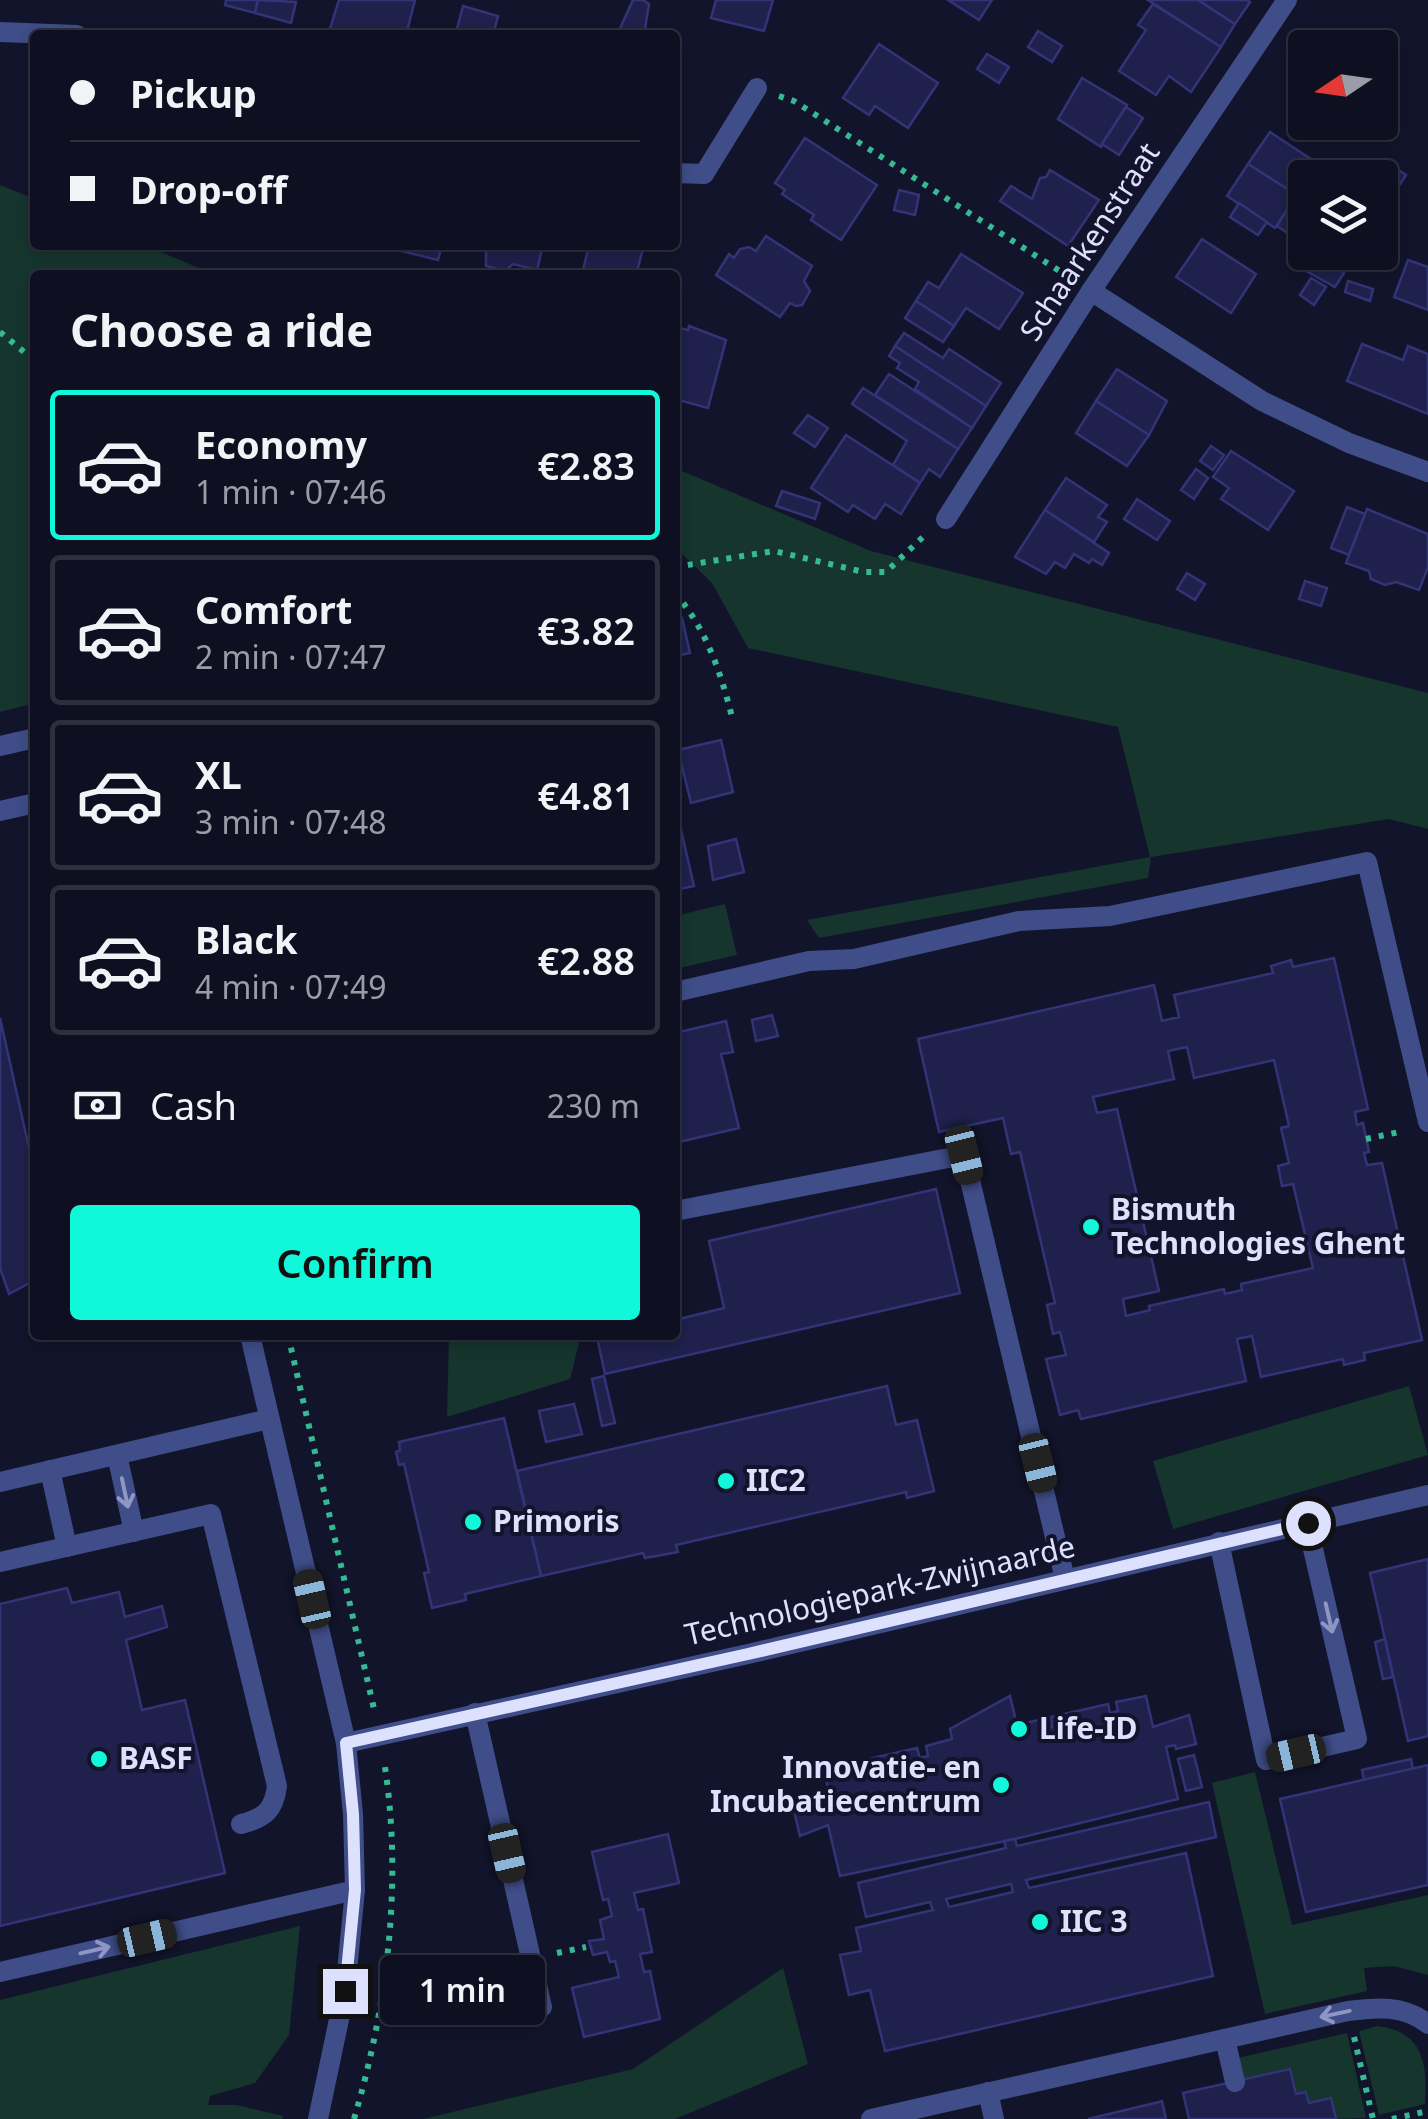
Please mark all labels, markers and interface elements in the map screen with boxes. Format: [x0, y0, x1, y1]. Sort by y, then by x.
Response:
north arrow [1288, 30, 1398, 140]
map controls [1288, 30, 1398, 270]
text: Pickup [130, 67, 257, 119]
street label: Schaarkenstraat [1009, 134, 1168, 348]
button: layers [1288, 160, 1398, 270]
text: Drop-off [130, 163, 287, 215]
text: Choose a ride [70, 299, 373, 360]
text: Economy [195, 418, 367, 470]
icon: car [75, 420, 165, 510]
text: €2.83 [538, 439, 635, 491]
text: 1 min · 07:46 [195, 470, 387, 513]
text: Comfort [195, 583, 352, 635]
icon: car [75, 585, 165, 675]
text: €3.82 [538, 604, 635, 656]
text: 2 min · 07:47 [195, 635, 387, 678]
text: XL [195, 748, 242, 800]
icon: car [75, 750, 165, 840]
text: €4.81 [538, 769, 635, 821]
text: 3 min · 07:48 [195, 800, 387, 843]
text: Black [195, 913, 298, 965]
icon: car [75, 915, 165, 1005]
text: €2.88 [538, 934, 635, 986]
text: 4 min · 07:49 [195, 965, 387, 1008]
icon: cash [70, 1078, 125, 1133]
text: Cash [150, 1079, 237, 1131]
text: 230 m [547, 1084, 640, 1127]
car [942, 1122, 986, 1188]
place label: Bismuth Technologies Ghent [1111, 1188, 1405, 1263]
button: Confirm [70, 1205, 640, 1320]
marker: Bismuth Technologies Ghent [1080, 1216, 1102, 1238]
car [1016, 1430, 1060, 1496]
place label: IIC2 [746, 1459, 806, 1500]
marker: IIC2 [715, 1470, 737, 1492]
one-way arrow [117, 1476, 136, 1508]
place label: Primoris [493, 1500, 619, 1541]
route start [1286, 1501, 1331, 1546]
marker: Primoris [462, 1511, 484, 1533]
street label: Technologiepark-Zwijnaarde [681, 1525, 1079, 1654]
car [291, 1566, 333, 1632]
one-way arrow [1321, 1601, 1339, 1633]
place label: Life-ID [1039, 1707, 1138, 1748]
marker: Life-ID [1008, 1718, 1030, 1740]
car [1263, 1732, 1329, 1774]
place label: BASF [119, 1737, 193, 1778]
place label: Innovatie- en Incubatiecentrum [710, 1746, 981, 1821]
marker: BASF [88, 1748, 110, 1770]
marker: Innovatie- en Incubatiecentrum [990, 1774, 1012, 1796]
car [486, 1820, 528, 1886]
place label: IIC 3 [1060, 1900, 1128, 1941]
marker: IIC 3 [1029, 1911, 1051, 1933]
car [114, 1917, 180, 1959]
one-way arrow [78, 1940, 110, 1958]
callout: 1 min [380, 1956, 545, 2026]
text: 1 min [419, 1968, 506, 2011]
route end [323, 1969, 368, 2014]
one-way arrow [1320, 2006, 1352, 2025]

